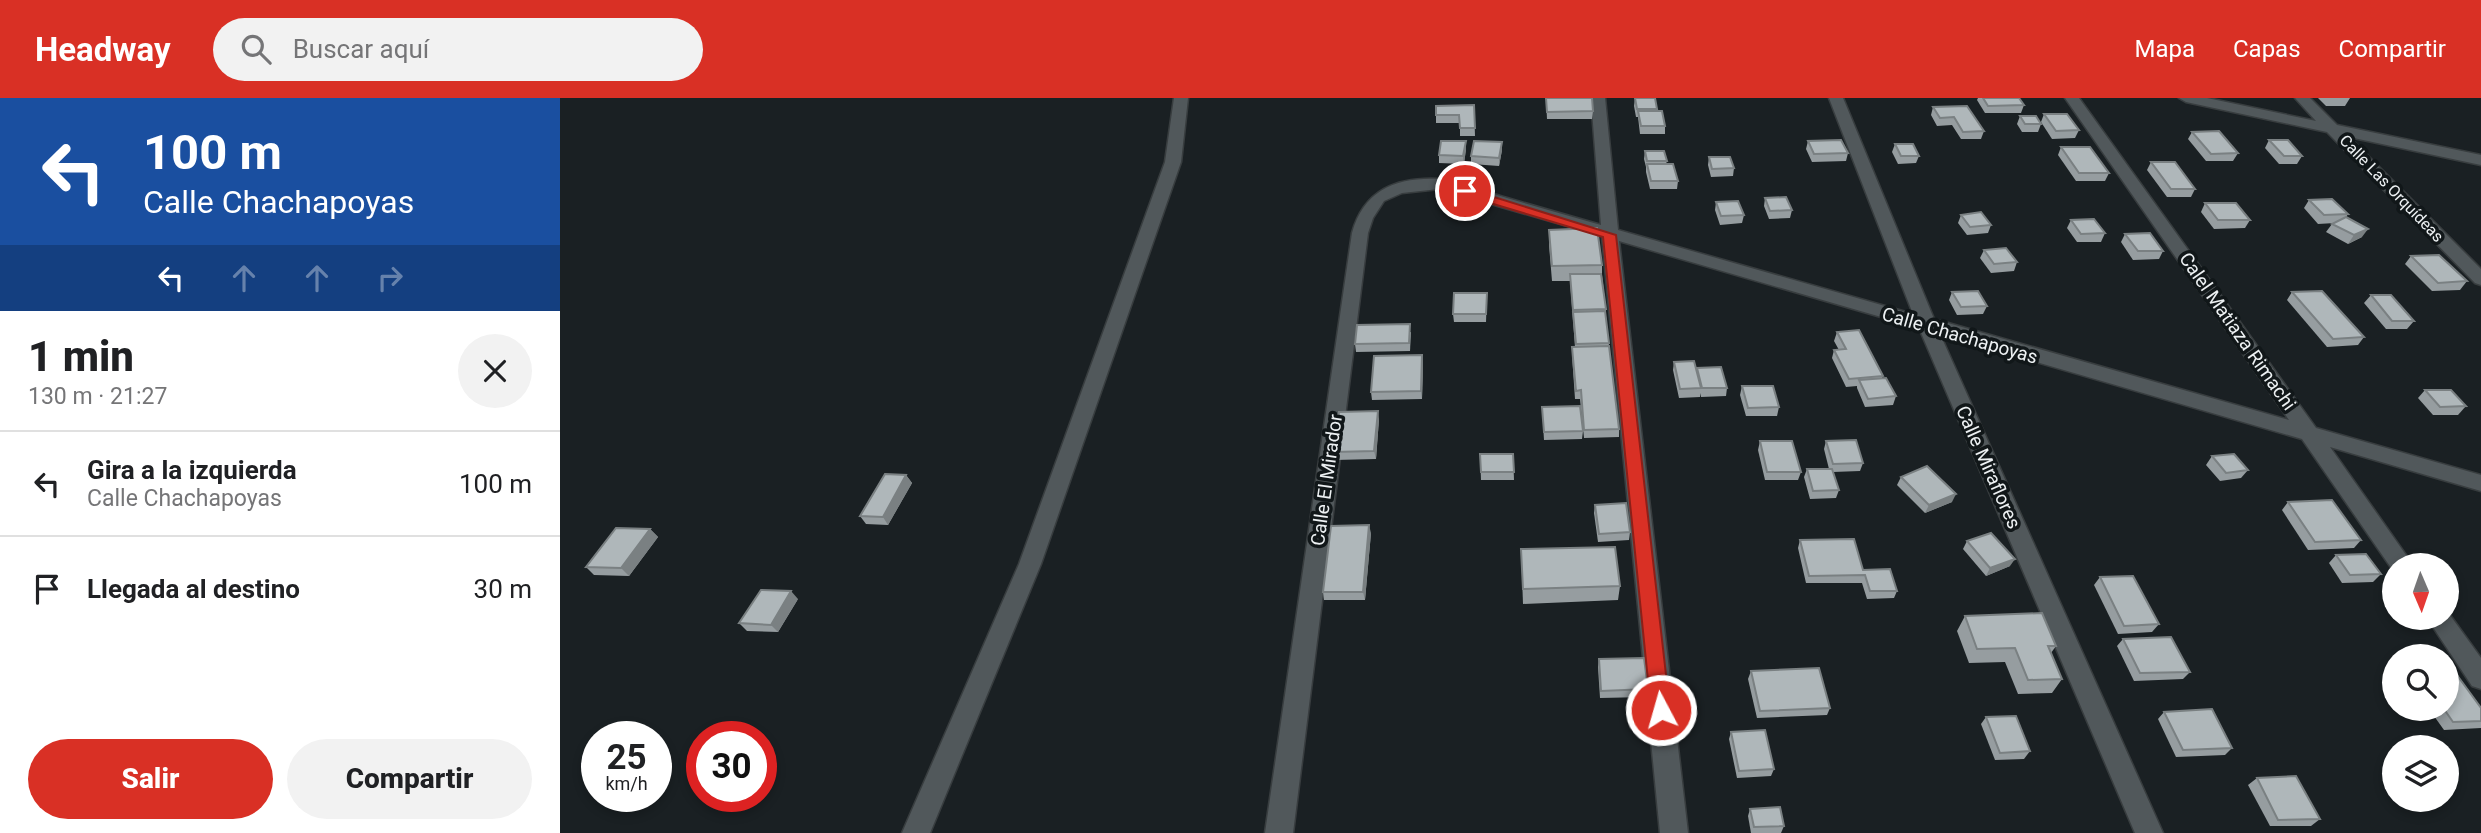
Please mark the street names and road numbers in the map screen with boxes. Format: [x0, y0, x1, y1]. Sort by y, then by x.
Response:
street label: Calle Las Orquídeas [2336, 131, 2448, 246]
street label: Calel Matiaza Rimachi [2174, 248, 2301, 415]
street label: Calle Chachapoyas [1879, 302, 2040, 369]
street label: Calle Miraflores [1951, 402, 2026, 532]
street label: Calle El Mirador [1306, 412, 1347, 547]

